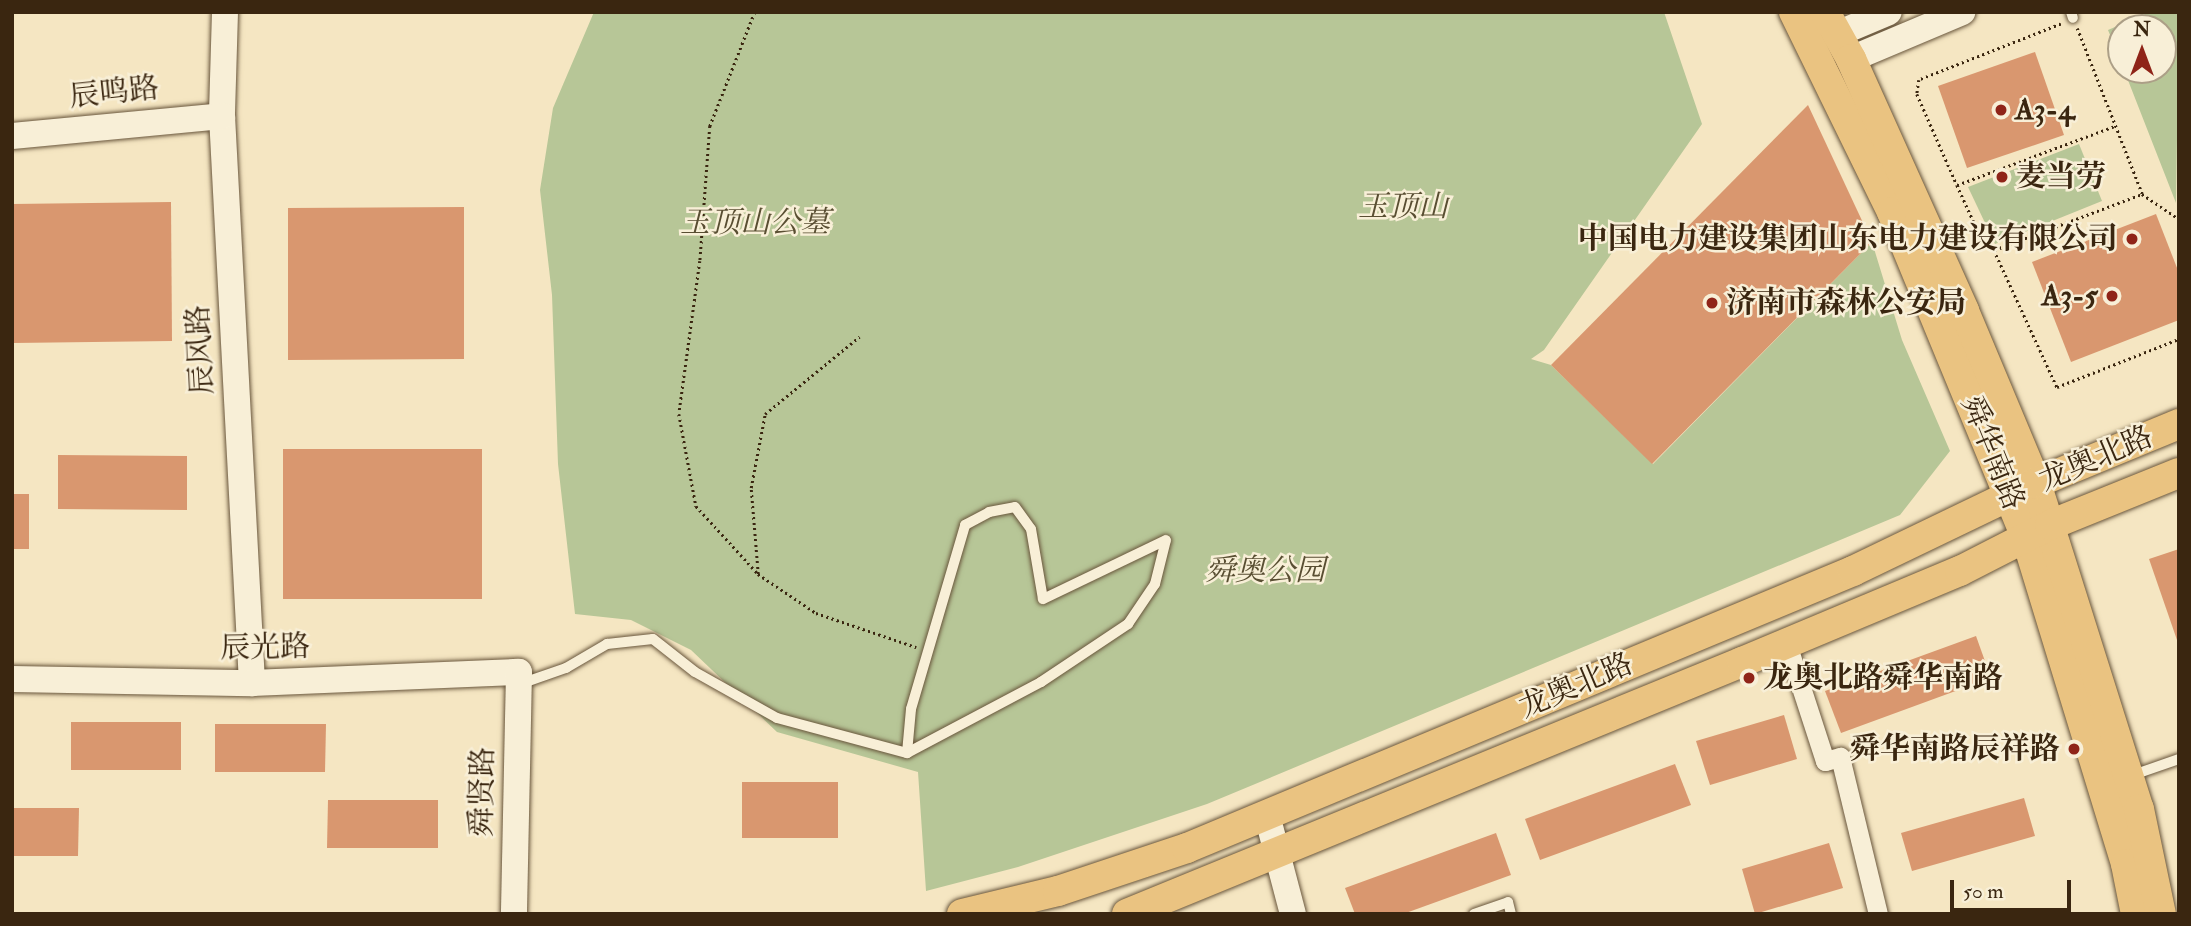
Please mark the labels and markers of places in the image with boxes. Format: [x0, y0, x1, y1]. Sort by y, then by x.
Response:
place label: A3-4 [2015, 92, 2074, 128]
marker: A3-4 [1993, 102, 2009, 118]
place label: 麦当劳 [2016, 159, 2106, 195]
marker: 麦当劳 [1994, 169, 2010, 185]
place label: 中国电力建设集团山东电力建设有限公司 [1578, 221, 2118, 257]
marker: 中国电力建设集团山东电力建设有限公司 [2124, 231, 2140, 247]
place label: A3-5 [2042, 278, 2098, 314]
place label: 济南市森林公安局 [1726, 285, 1966, 321]
marker: A3-5 [2104, 288, 2120, 304]
marker: 济南市森林公安局 [1704, 295, 1720, 311]
place label: 龙奥北路舜华南路 [1763, 660, 2003, 696]
marker: 龙奥北路舜华南路 [1741, 670, 1757, 686]
place label: 舜华南路辰祥路 [1850, 731, 2060, 767]
marker: 舜华南路辰祥路 [2066, 741, 2082, 757]

